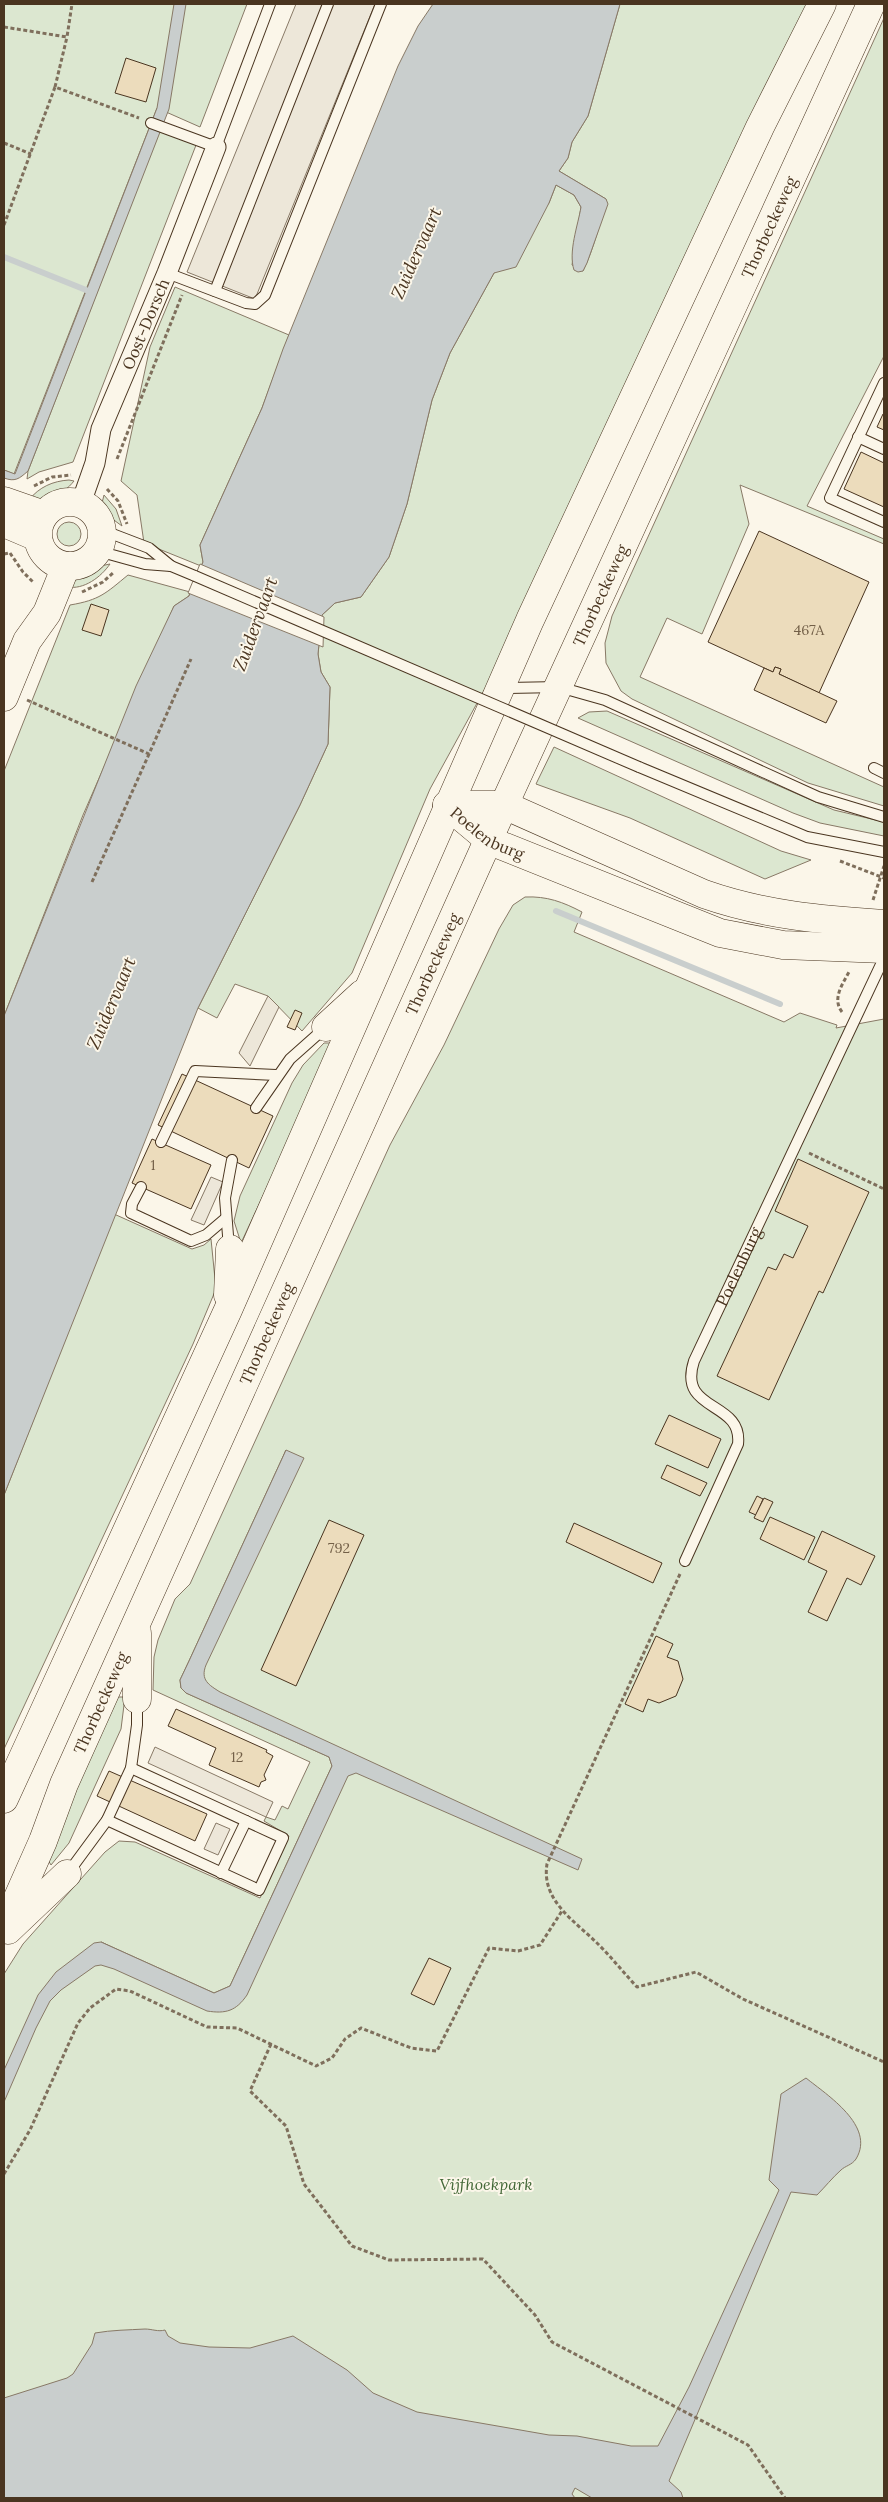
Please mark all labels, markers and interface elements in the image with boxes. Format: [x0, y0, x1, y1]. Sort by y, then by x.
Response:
street label: Thorbeckeweg [737, 172, 801, 281]
water label: Zuidervaart [386, 203, 447, 302]
street label: Oost-Dorsch [117, 275, 174, 372]
street label: Thorbeckeweg [568, 540, 633, 649]
water label: Zuidervaart [227, 574, 283, 674]
house number: 467A [794, 621, 824, 639]
street label: Poelenburg [446, 802, 529, 864]
street label: Thorbeckeweg [401, 909, 465, 1018]
water label: Zuidervaart [81, 953, 141, 1053]
house number: 1 [150, 1156, 156, 1174]
street label: Poelenburg [711, 1223, 766, 1309]
street label: Thorbeckeweg [235, 1278, 299, 1388]
house number: 792 [328, 1539, 350, 1557]
street label: Thorbeckeweg [69, 1648, 133, 1757]
house number: 12 [231, 1748, 243, 1766]
park label: Vijfhoekpark [440, 2174, 533, 2194]

